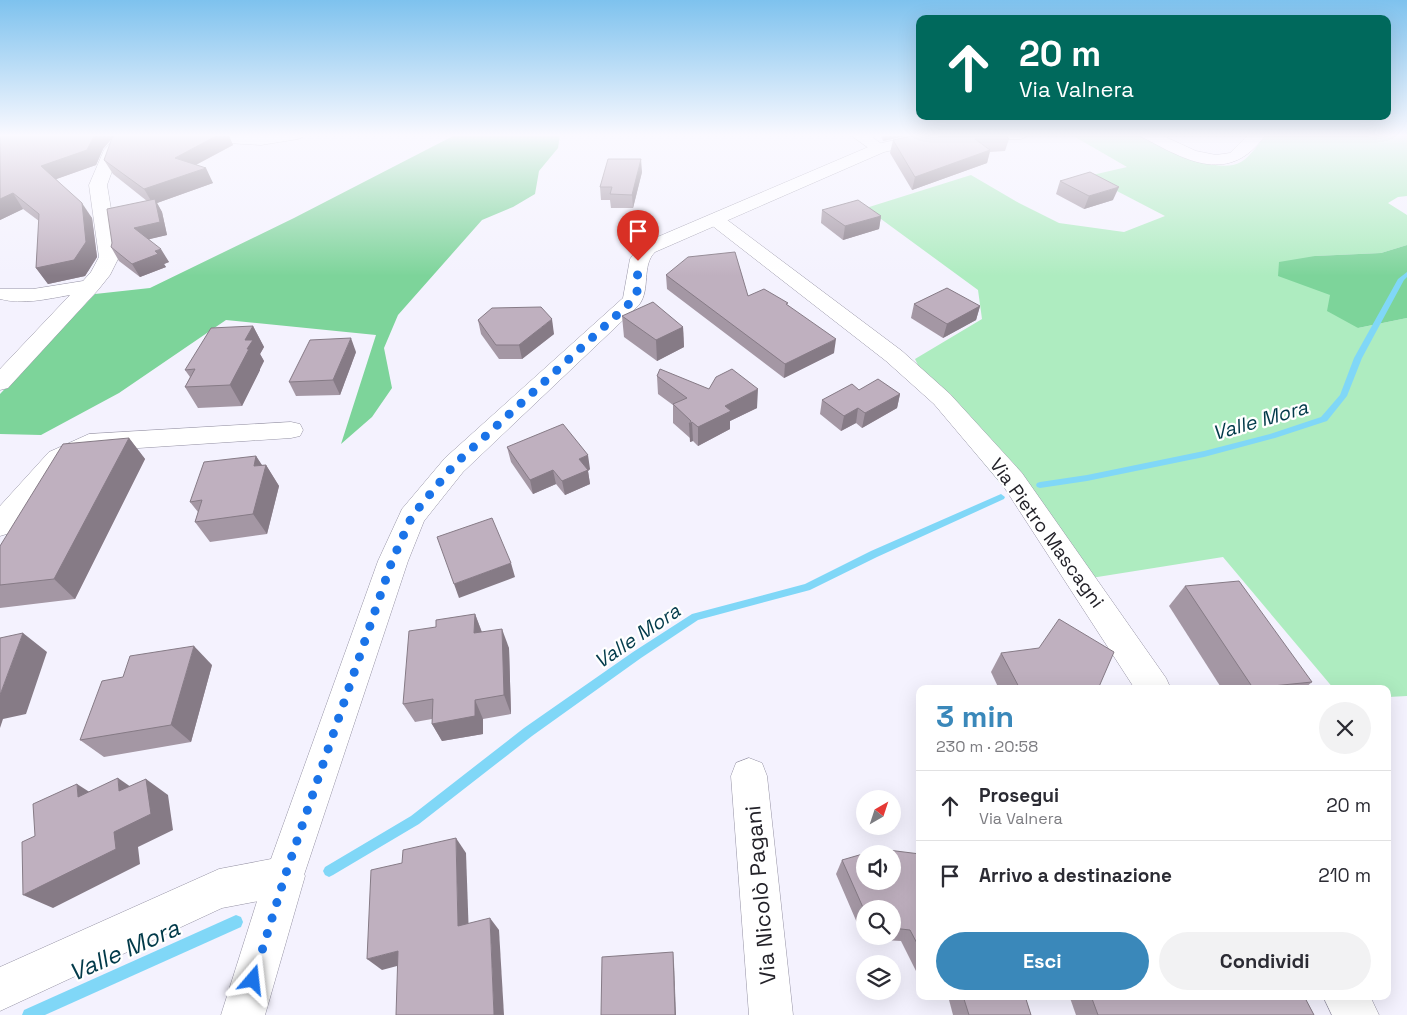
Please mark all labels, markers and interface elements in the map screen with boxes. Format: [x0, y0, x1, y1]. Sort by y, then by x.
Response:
text: 20 m [1019, 32, 1101, 76]
icon: ahead [936, 35, 1001, 100]
text: Via Valnera [1019, 75, 1134, 103]
pin [617, 210, 659, 261]
icon: arrive [624, 217, 652, 245]
water label: Valle Mora [1209, 394, 1311, 446]
street label: Via Pietro Mascagni [984, 453, 1110, 613]
water label: Valle Mora [589, 597, 685, 674]
text: 3 min [936, 697, 1014, 736]
button: close [1319, 702, 1371, 754]
text: 230 m · 20:58 [936, 736, 1038, 757]
text: Prosegui [979, 783, 1059, 808]
north arrow [856, 790, 901, 835]
map controls [856, 790, 901, 1000]
icon: ahead [936, 792, 964, 820]
text: 20 m [1326, 793, 1371, 818]
street label: Via Nicolò Pagani [738, 804, 782, 986]
text: Via Valnera [979, 808, 1063, 829]
button: sound [856, 845, 901, 890]
icon: arrive [936, 862, 964, 890]
text: Arrivo a destinazione [979, 863, 1172, 888]
text: 210 m [1318, 863, 1371, 888]
button: search [856, 900, 901, 945]
water label: Valle Mora [64, 912, 184, 988]
button: Esci [936, 932, 1149, 990]
button: Condividi [1159, 932, 1371, 990]
position arrow [226, 953, 278, 1005]
button: layers [856, 955, 901, 1000]

